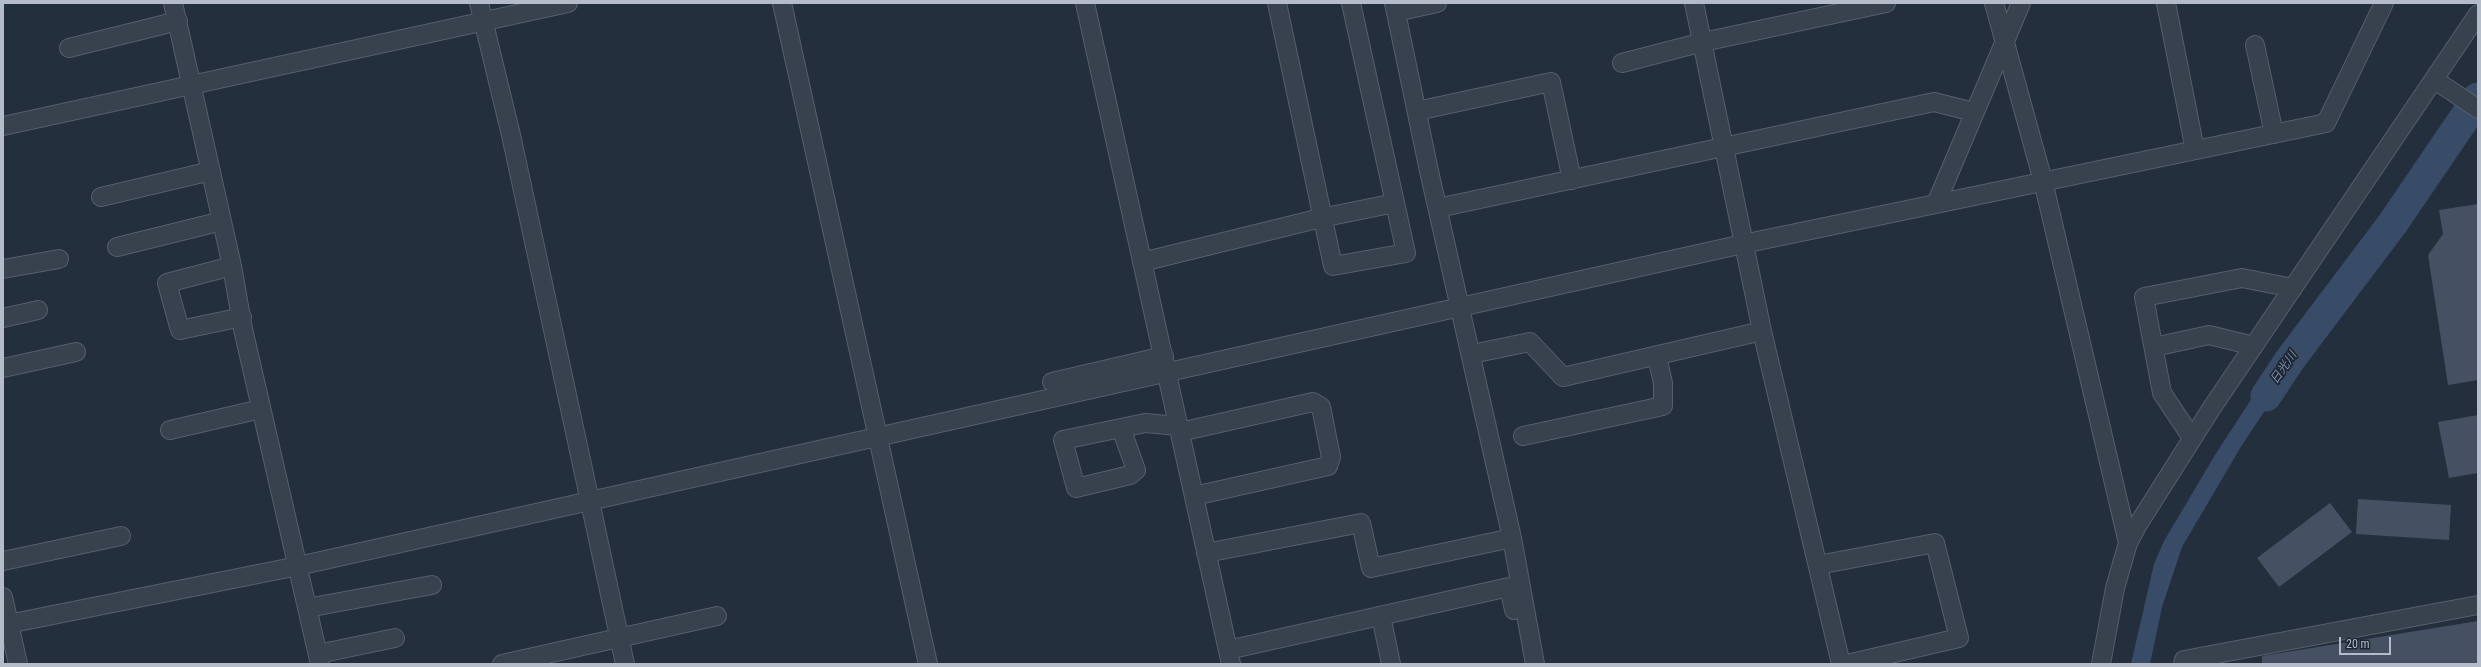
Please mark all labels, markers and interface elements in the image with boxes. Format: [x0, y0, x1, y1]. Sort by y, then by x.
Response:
water label: 日光川 [2268, 349, 2300, 387]
scale bar [2341, 629, 2393, 655]
text: 20 m [2346, 637, 2370, 651]

